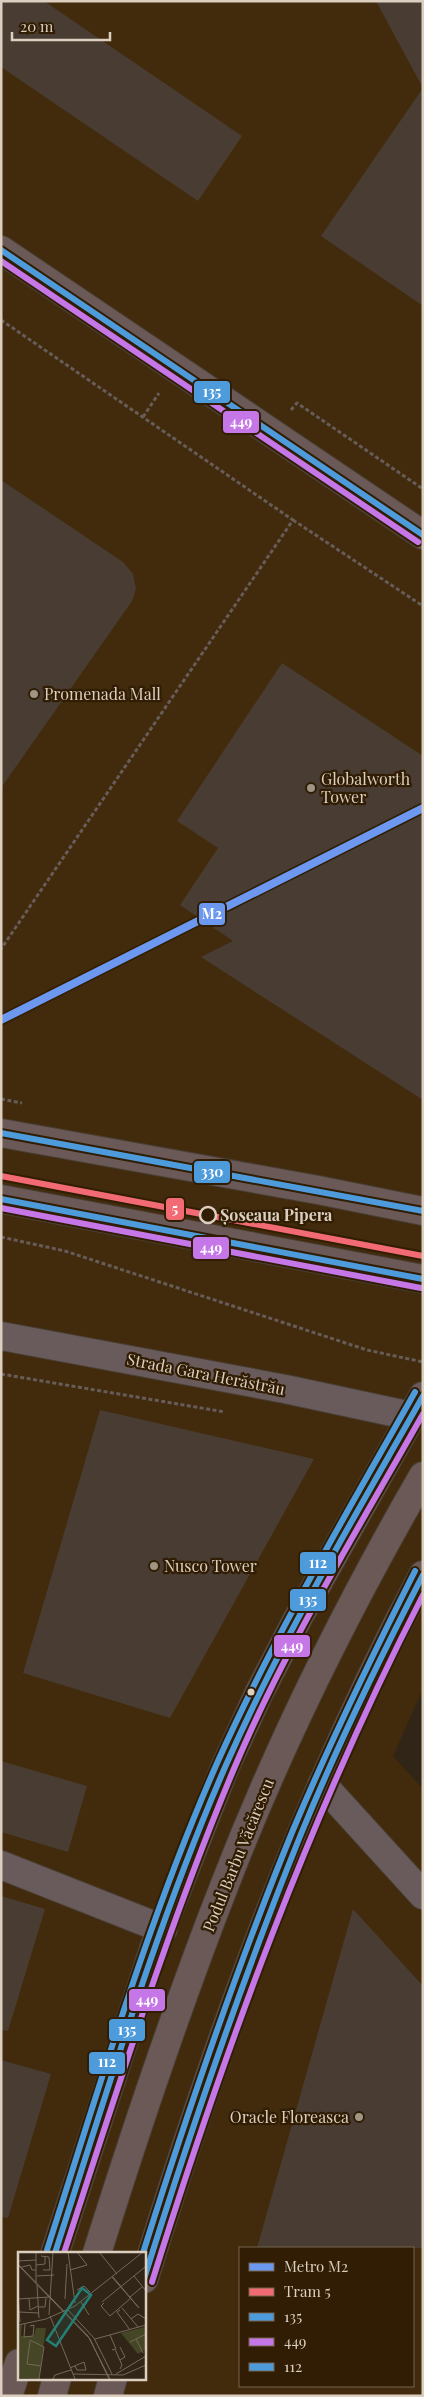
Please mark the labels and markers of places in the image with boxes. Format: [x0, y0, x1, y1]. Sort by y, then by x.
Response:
place label: Promenada Mall [44, 683, 161, 704]
marker: Promenada Mall [28, 688, 40, 700]
place label: Globalworth Tower [321, 768, 411, 807]
marker: Globalworth Tower [305, 782, 317, 794]
place label: Șoseaua Pipera [220, 1204, 333, 1226]
marker: Șoseaua Pipera [199, 1206, 217, 1224]
place label: Nusco Tower [164, 1555, 257, 1576]
marker: Nusco Tower [148, 1560, 160, 1572]
unlabelled marker [246, 1687, 256, 1697]
place label: Oracle Floreasca [230, 2106, 349, 2127]
marker: Oracle Floreasca [353, 2111, 365, 2123]

